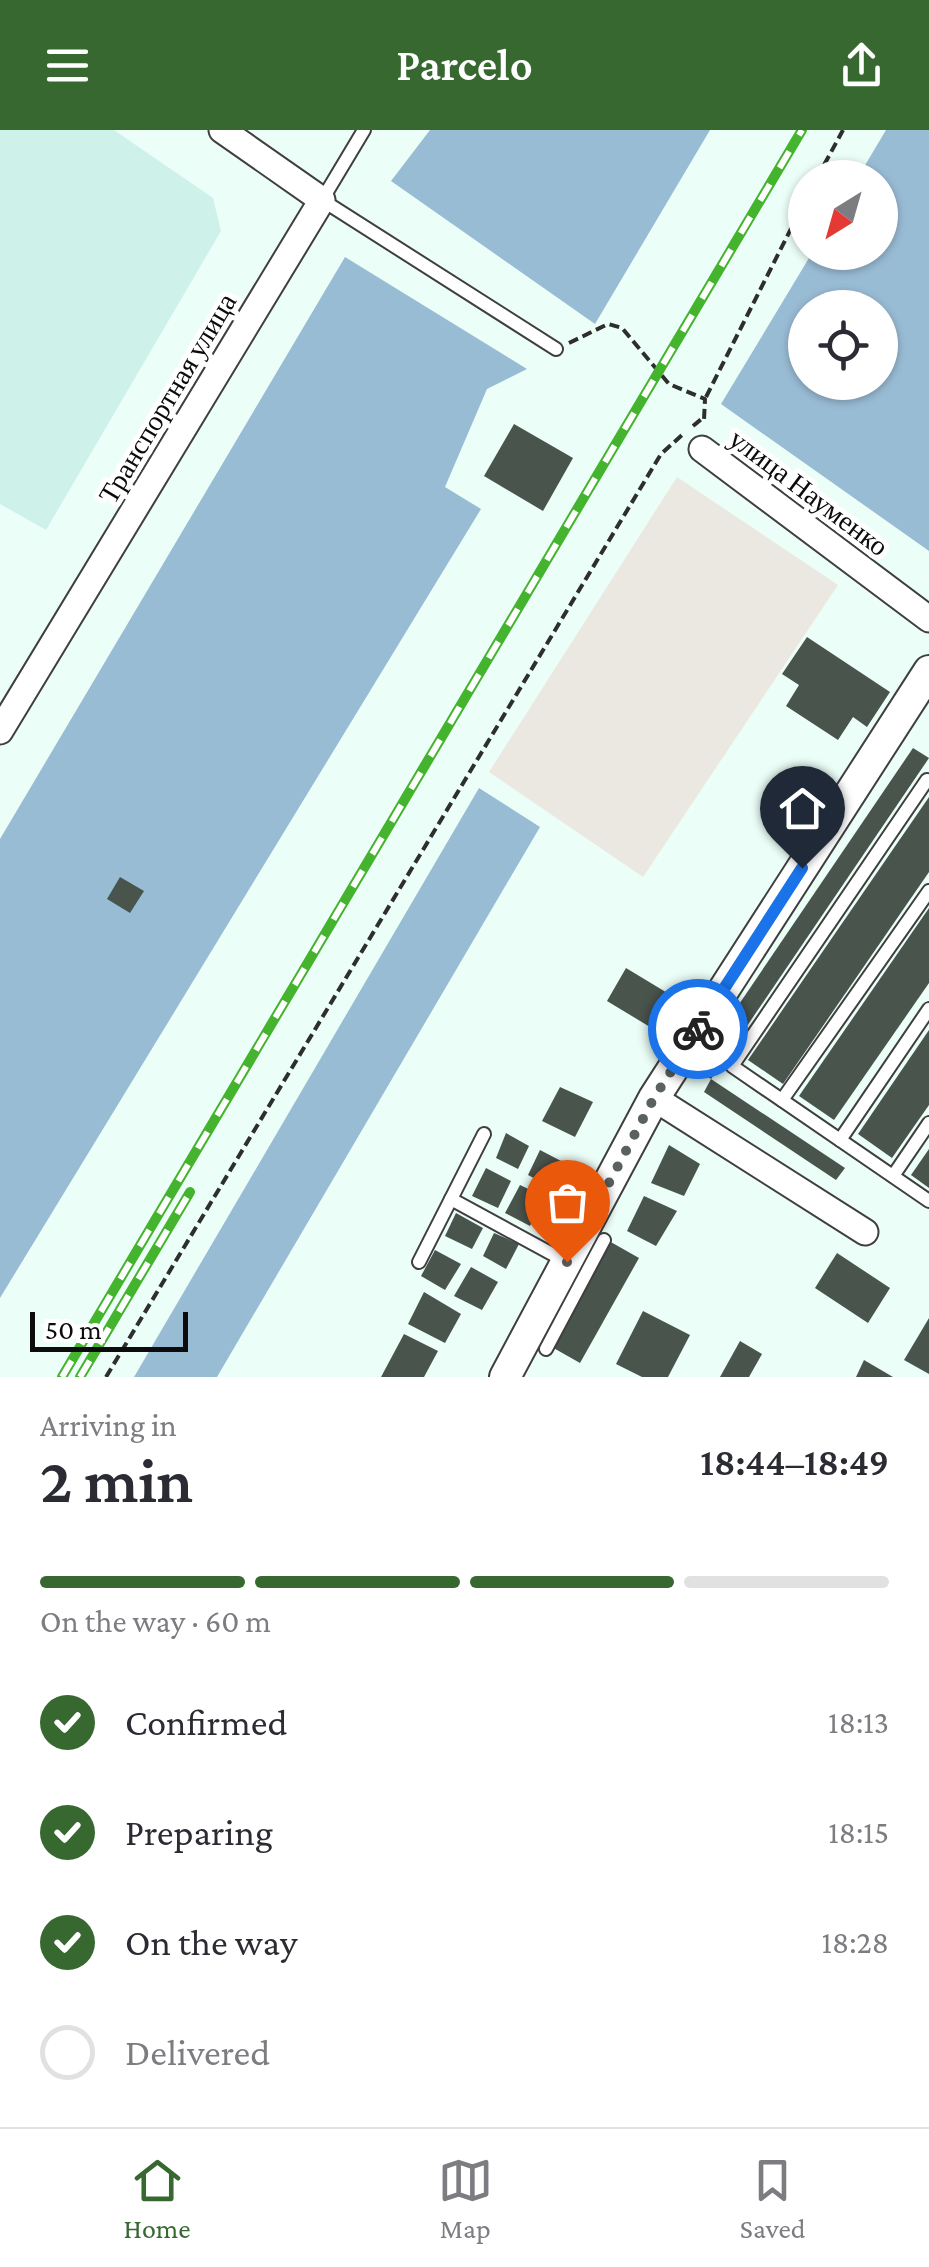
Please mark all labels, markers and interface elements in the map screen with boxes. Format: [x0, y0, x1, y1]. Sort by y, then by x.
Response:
icon: menu [40, 38, 95, 93]
icon: share [834, 38, 889, 93]
text: Parcelo [396, 40, 533, 90]
north arrow [788, 160, 898, 270]
map controls [788, 160, 898, 400]
street label: Транспортная улица [92, 287, 243, 509]
button: locate [788, 290, 898, 400]
street label: улица Науменко [723, 423, 894, 562]
pin [760, 766, 845, 869]
icon: home [775, 781, 830, 836]
courier [648, 979, 748, 1079]
icon: bike [671, 1002, 726, 1057]
pin [525, 1160, 610, 1263]
icon: bag [540, 1175, 595, 1230]
scale bar [30, 1307, 188, 1352]
text: 50 m [45, 1314, 102, 1345]
text: Arriving in [40, 1407, 177, 1443]
text: 18:44–18:49 [700, 1441, 889, 1483]
text: 2 min [40, 1444, 193, 1516]
text: On the way · 60 m [40, 1603, 271, 1639]
icon: check [40, 1695, 95, 1750]
text: Confirmed [125, 1701, 288, 1743]
text: 18:13 [828, 1704, 889, 1740]
icon: check [40, 1805, 95, 1860]
text: Preparing [125, 1811, 273, 1853]
text: 18:15 [828, 1814, 889, 1850]
icon: check [40, 1915, 95, 1970]
text: On the way [125, 1921, 297, 1963]
text: 18:28 [821, 1924, 889, 1960]
text: Delivered [125, 2031, 270, 2073]
tab: Home [124, 2153, 191, 2244]
tab: Map [438, 2153, 493, 2244]
tab: Saved [740, 2153, 805, 2244]

